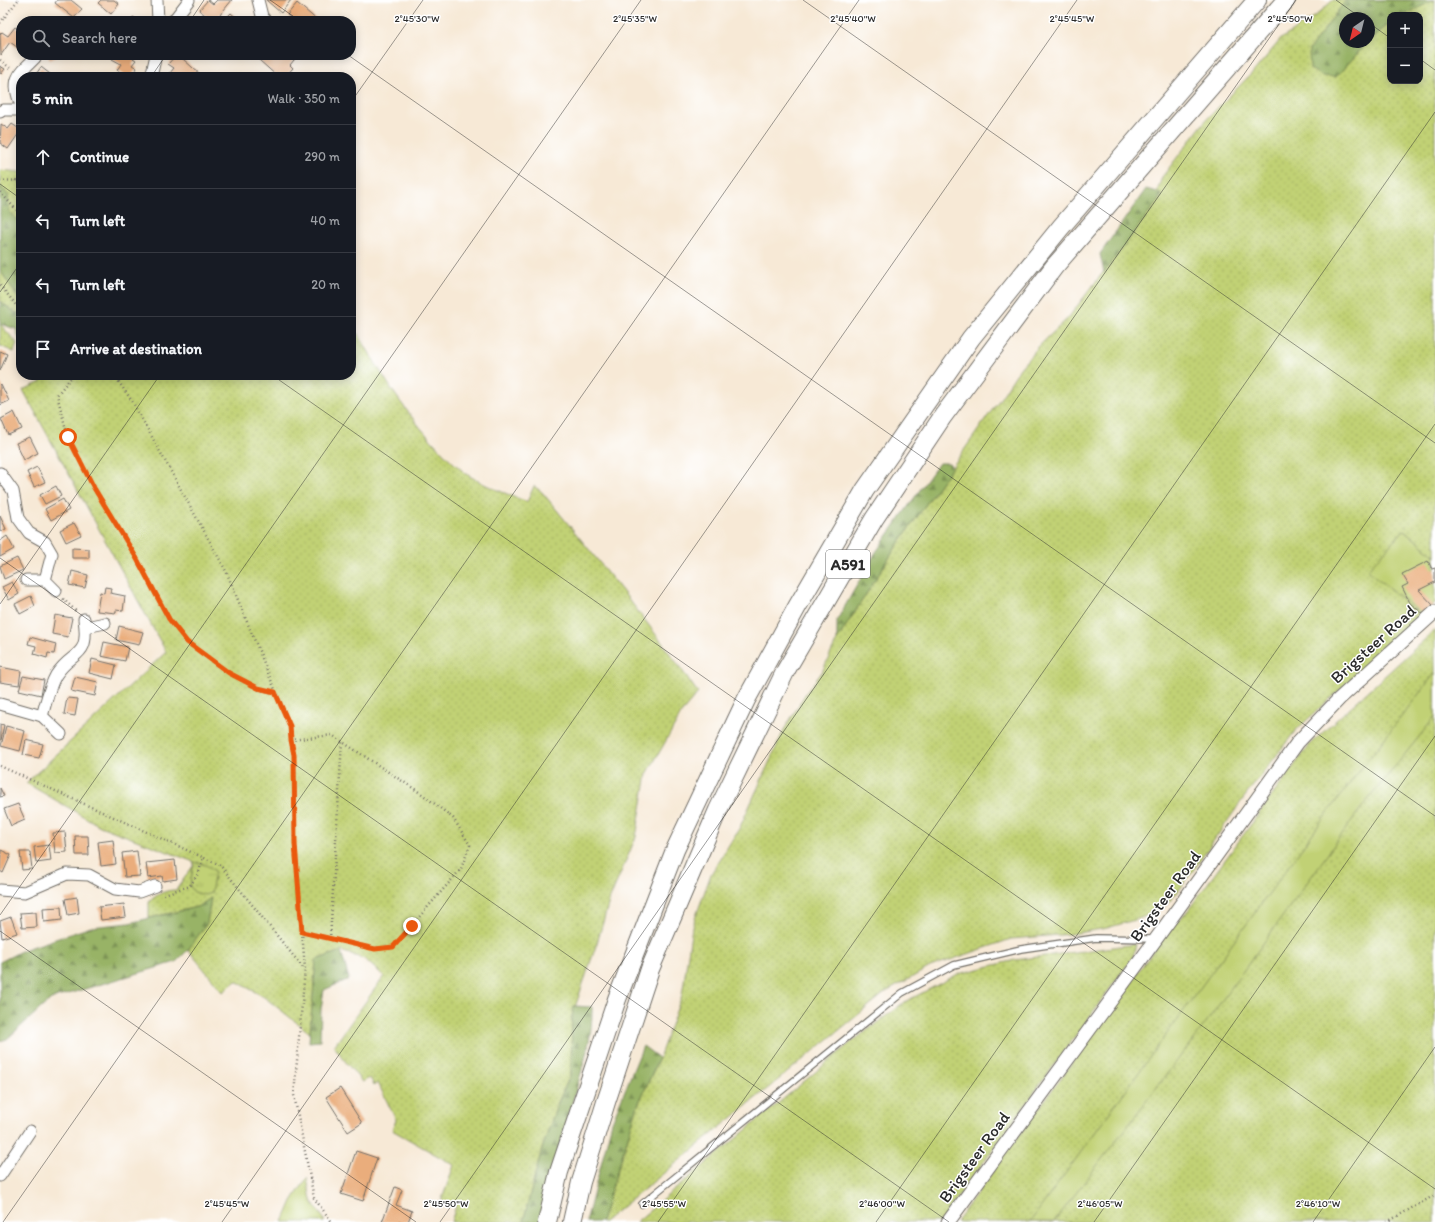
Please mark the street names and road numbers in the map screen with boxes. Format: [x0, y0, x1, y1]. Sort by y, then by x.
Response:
road number: A591 [826, 550, 870, 578]
street label: Brigsteer Road [1326, 600, 1420, 687]
street label: Brigsteer Road [1125, 846, 1205, 945]
street label: Brigsteer Road [934, 1107, 1014, 1206]

